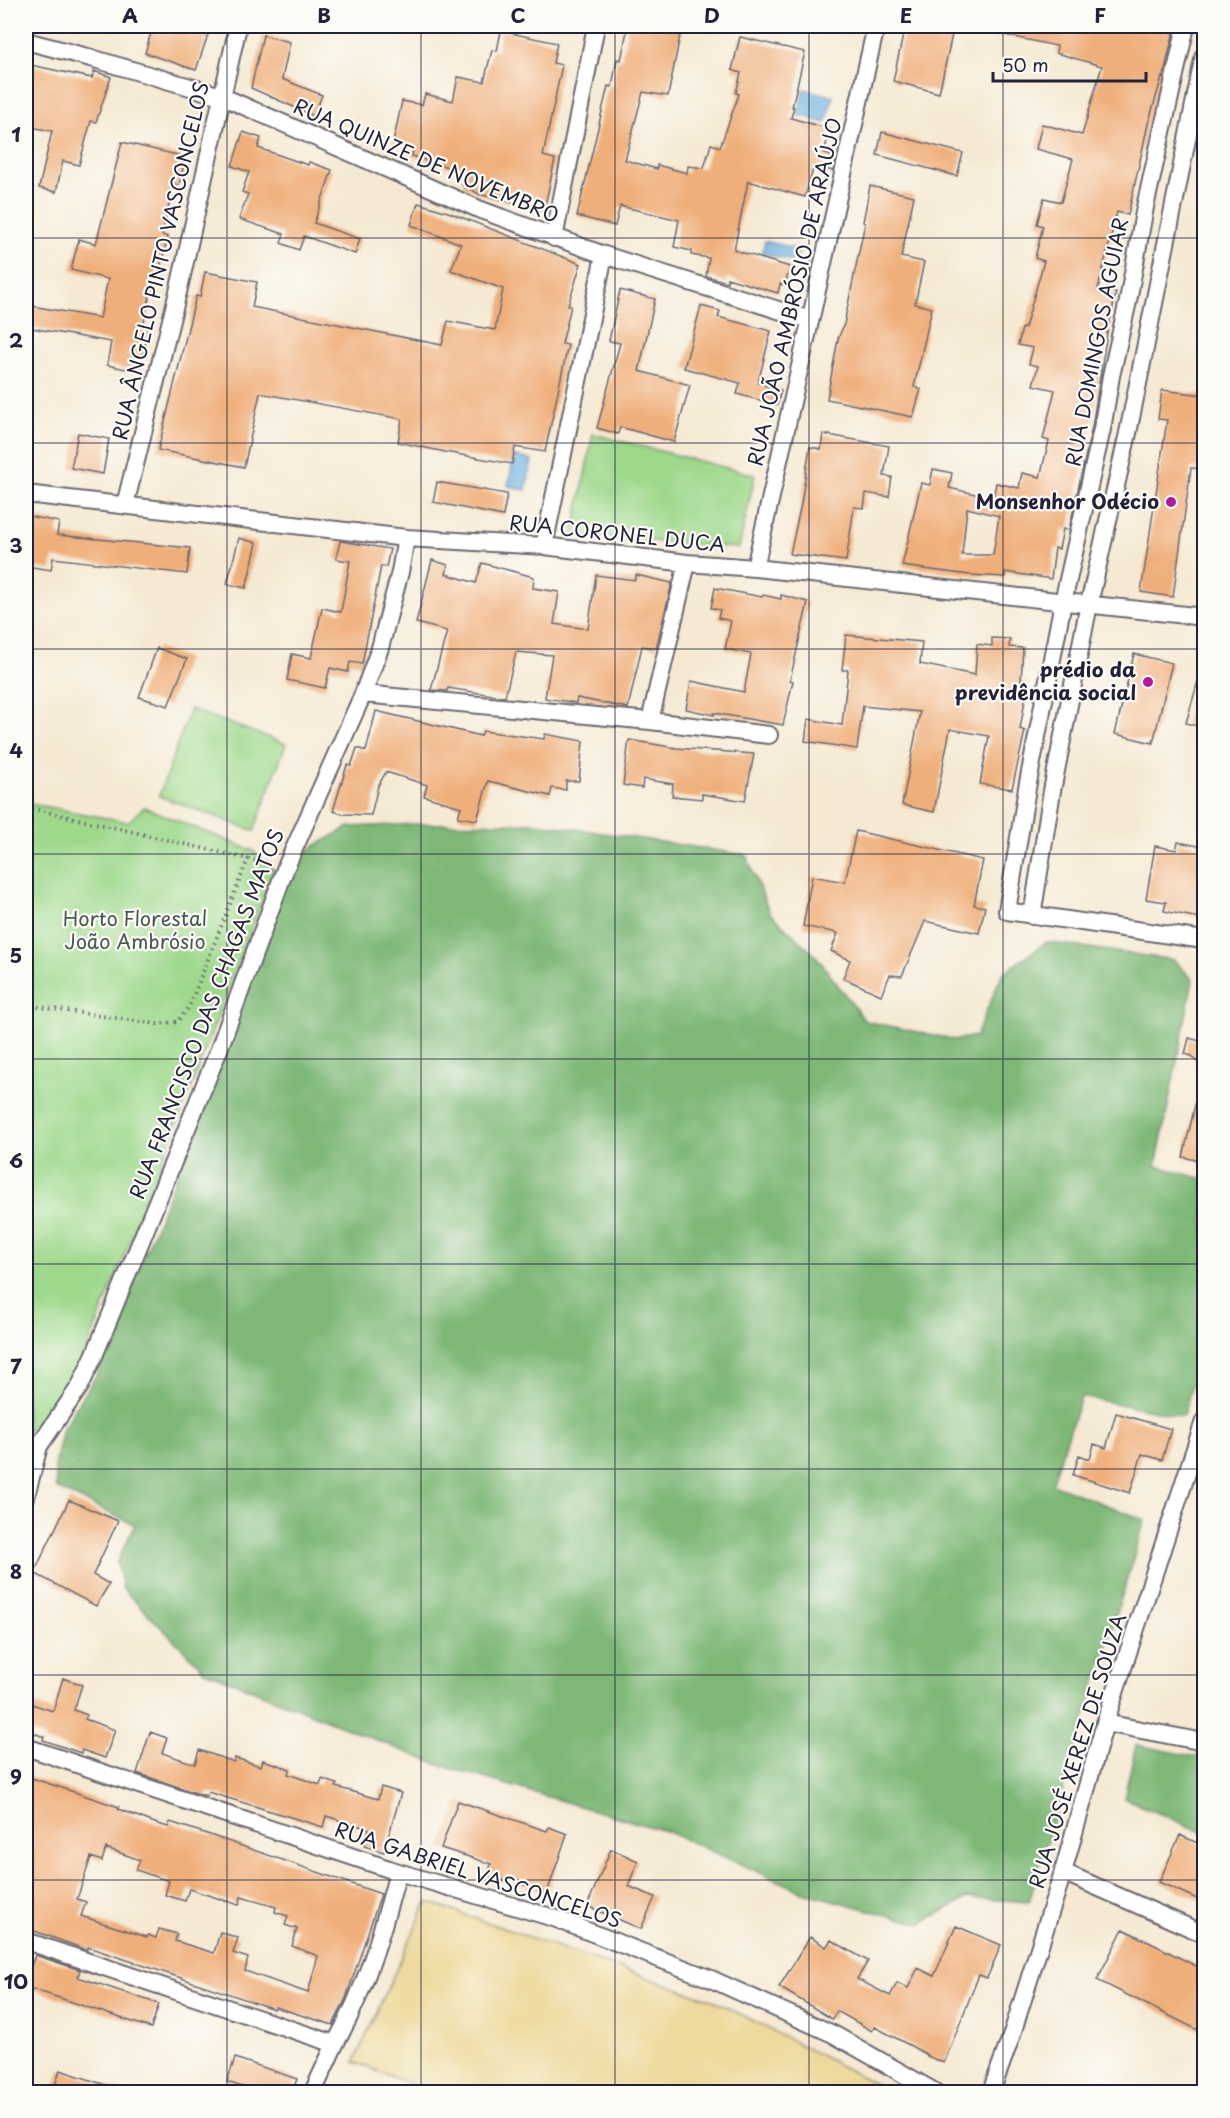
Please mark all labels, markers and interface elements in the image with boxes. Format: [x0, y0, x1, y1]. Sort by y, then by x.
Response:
text: A [122, 0, 138, 30]
text: B [317, 0, 331, 30]
text: C [510, 0, 526, 30]
text: D [704, 0, 720, 30]
text: E [900, 0, 912, 30]
text: F [1094, 0, 1106, 30]
scale bar [993, 45, 1146, 83]
text: 50 m [1002, 51, 1049, 78]
street label: RUA ÂNGELO PINTO VASCONCELOS [104, 79, 216, 443]
street label: RUA QUINZE DE NOVEMBRO [289, 90, 564, 230]
street label: RUA JOÃO AMBRÓSIO DE ARAÚJO [739, 115, 849, 469]
text: 1 [11, 119, 21, 149]
street label: RUA DOMINGOS AGUIAR [1057, 215, 1135, 469]
text: 2 [9, 325, 23, 355]
place label: Monsenhor Odécio [976, 486, 1159, 516]
marker: Monsenhor Odécio [1164, 495, 1178, 509]
street label: RUA CORONEL DUCA [508, 507, 727, 559]
text: 3 [9, 530, 23, 560]
place label: prédio da previdência social [955, 654, 1136, 707]
marker: prédio da previdência social [1141, 675, 1155, 689]
text: 4 [9, 735, 23, 765]
street label: RUA FRANCISCO DAS CHAGAS MATOS [121, 824, 291, 1203]
park label: Horto Florestal João Ambrósio [63, 903, 207, 956]
text: 5 [10, 940, 22, 970]
text: 6 [9, 1145, 23, 1175]
text: 7 [10, 1351, 22, 1381]
text: 8 [10, 1556, 22, 1586]
street label: RUA JOSÉ XEREZ DE SOUZA [1021, 1609, 1133, 1892]
text: 9 [10, 1761, 22, 1791]
street label: RUA GABRIEL VASCONCELOS [331, 1813, 626, 1935]
text: 10 [4, 1966, 28, 1996]

